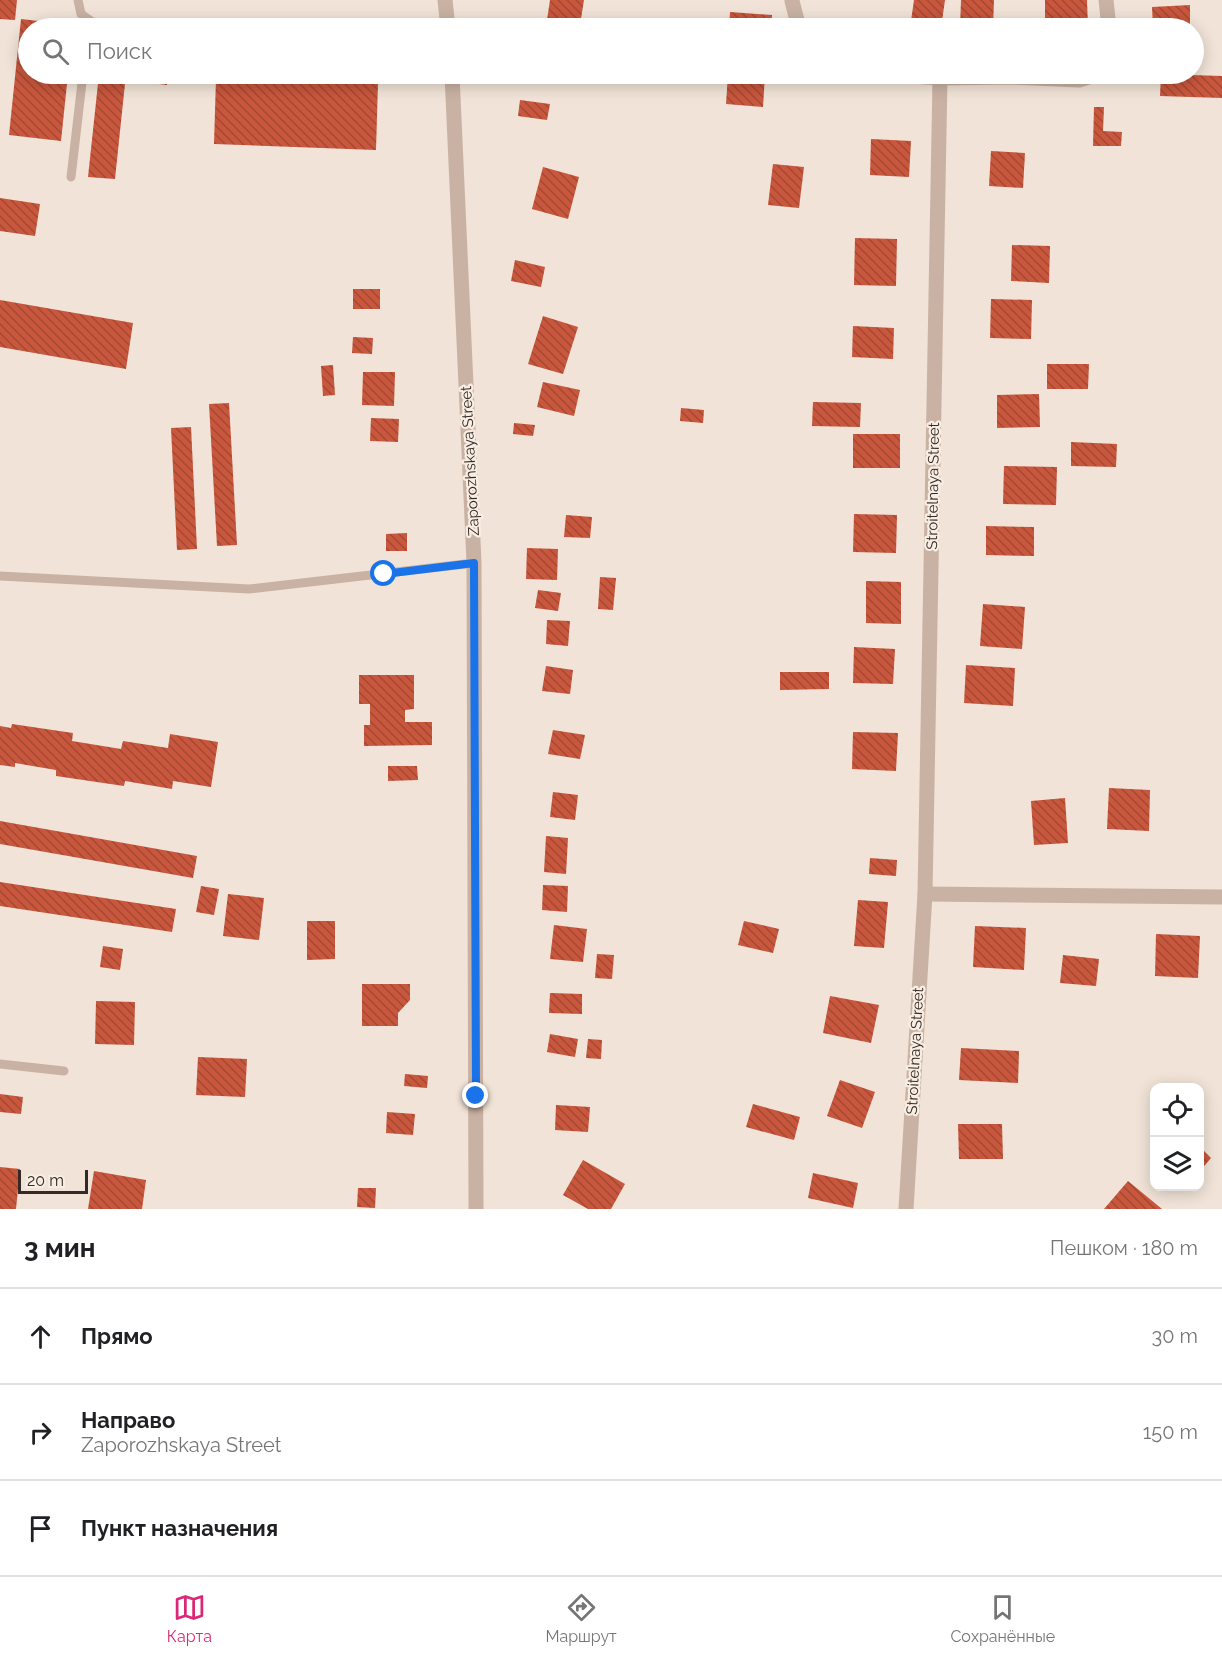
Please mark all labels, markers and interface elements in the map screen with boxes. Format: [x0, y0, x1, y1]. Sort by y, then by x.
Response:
search box [18, 18, 1204, 84]
icon: search [39, 35, 72, 68]
text: Поиск [87, 38, 152, 64]
street label: Zaporozhskaya Street [457, 385, 483, 537]
street label: Stroitelnaya Street [923, 422, 943, 550]
route start [370, 560, 396, 586]
street label: Stroitelnaya Street [903, 987, 927, 1115]
route end [462, 1082, 488, 1108]
map controls [1150, 1083, 1204, 1191]
button: locate [1150, 1083, 1204, 1137]
button: layers [1150, 1137, 1204, 1191]
scale bar [18, 1167, 88, 1194]
text: 20 m [27, 1171, 64, 1190]
text: 3 мин [24, 1233, 95, 1263]
text: Пешком · 180 m [1050, 1236, 1198, 1260]
icon: ahead [24, 1320, 57, 1353]
text: Прямо [81, 1323, 153, 1349]
text: 30 m [1152, 1324, 1198, 1348]
text: Направо [81, 1407, 175, 1433]
icon: right [24, 1416, 57, 1449]
text: 150 m [1143, 1420, 1198, 1444]
text: Zaporozhskaya Street [81, 1433, 281, 1457]
icon: arrive [24, 1512, 57, 1545]
text: Пункт назначения [81, 1515, 278, 1541]
tab: Карта [167, 1591, 212, 1646]
tab: Маршрут [546, 1591, 617, 1646]
tab: Сохранённые [950, 1591, 1055, 1646]

